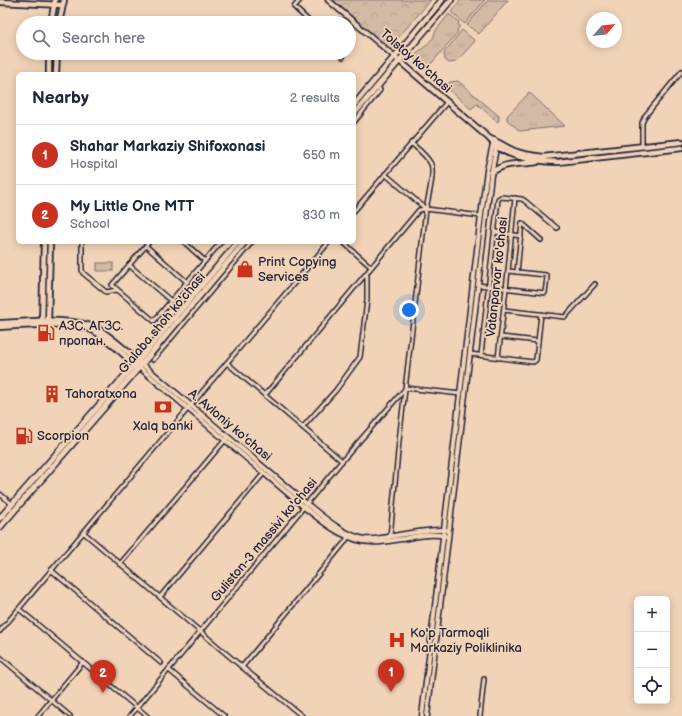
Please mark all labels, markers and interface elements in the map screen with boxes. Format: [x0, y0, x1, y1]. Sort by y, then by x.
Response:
north arrow [586, 12, 622, 48]
search box [16, 16, 356, 60]
street label: Tolstoy ko'chasi [377, 26, 455, 96]
icon: search [30, 27, 52, 49]
text: Search here [62, 29, 145, 48]
text: Nearby [32, 88, 89, 108]
text: 2 results [290, 90, 340, 106]
text: Shahar Markaziy Shifoxonasi [70, 137, 265, 156]
text: 1 [42, 147, 48, 163]
text: 650 m [303, 147, 340, 163]
text: Hospital [70, 156, 118, 172]
text: My Little One MTT [70, 197, 194, 216]
text: 2 [41, 207, 49, 223]
text: 830 m [303, 207, 340, 223]
text: School [70, 216, 110, 232]
street label: Vatanparvar ko'chasi [483, 216, 511, 338]
place label: Print Copying Services [258, 254, 337, 285]
shop icon: Print Copying Services [235, 259, 255, 279]
street label: G'alaba shoh ko'chasi [115, 269, 209, 377]
your location [399, 300, 419, 320]
place label: АЗС. АГЗС. пропан. [58, 318, 124, 349]
fuel station icon: АЗС. АГЗС. пропан. [36, 323, 56, 343]
building icon: Tahoratxona [42, 384, 62, 404]
street label: A. Avloniy ko'chasi [185, 385, 275, 465]
place label: Tahoratxona [65, 386, 137, 402]
bank icon: Xalq banki [153, 397, 173, 417]
place label: Xalq banki [132, 418, 193, 434]
fuel station icon: Scorpion [14, 426, 34, 446]
place label: Scorpion [37, 428, 89, 444]
street label: Guliston-3 massivi ko'chasi [207, 475, 321, 605]
map controls [634, 596, 670, 704]
button: + [634, 596, 670, 632]
place label: Ko'p Tarmoqli Markaziy Poliklinika [410, 625, 522, 656]
hospital icon: Ko'p Tarmoqli Markaziy Poliklinika [387, 630, 407, 650]
button: − [634, 632, 670, 668]
pin: 1 [378, 659, 404, 692]
pin: 2 [90, 660, 116, 693]
button: locate [634, 668, 670, 704]

